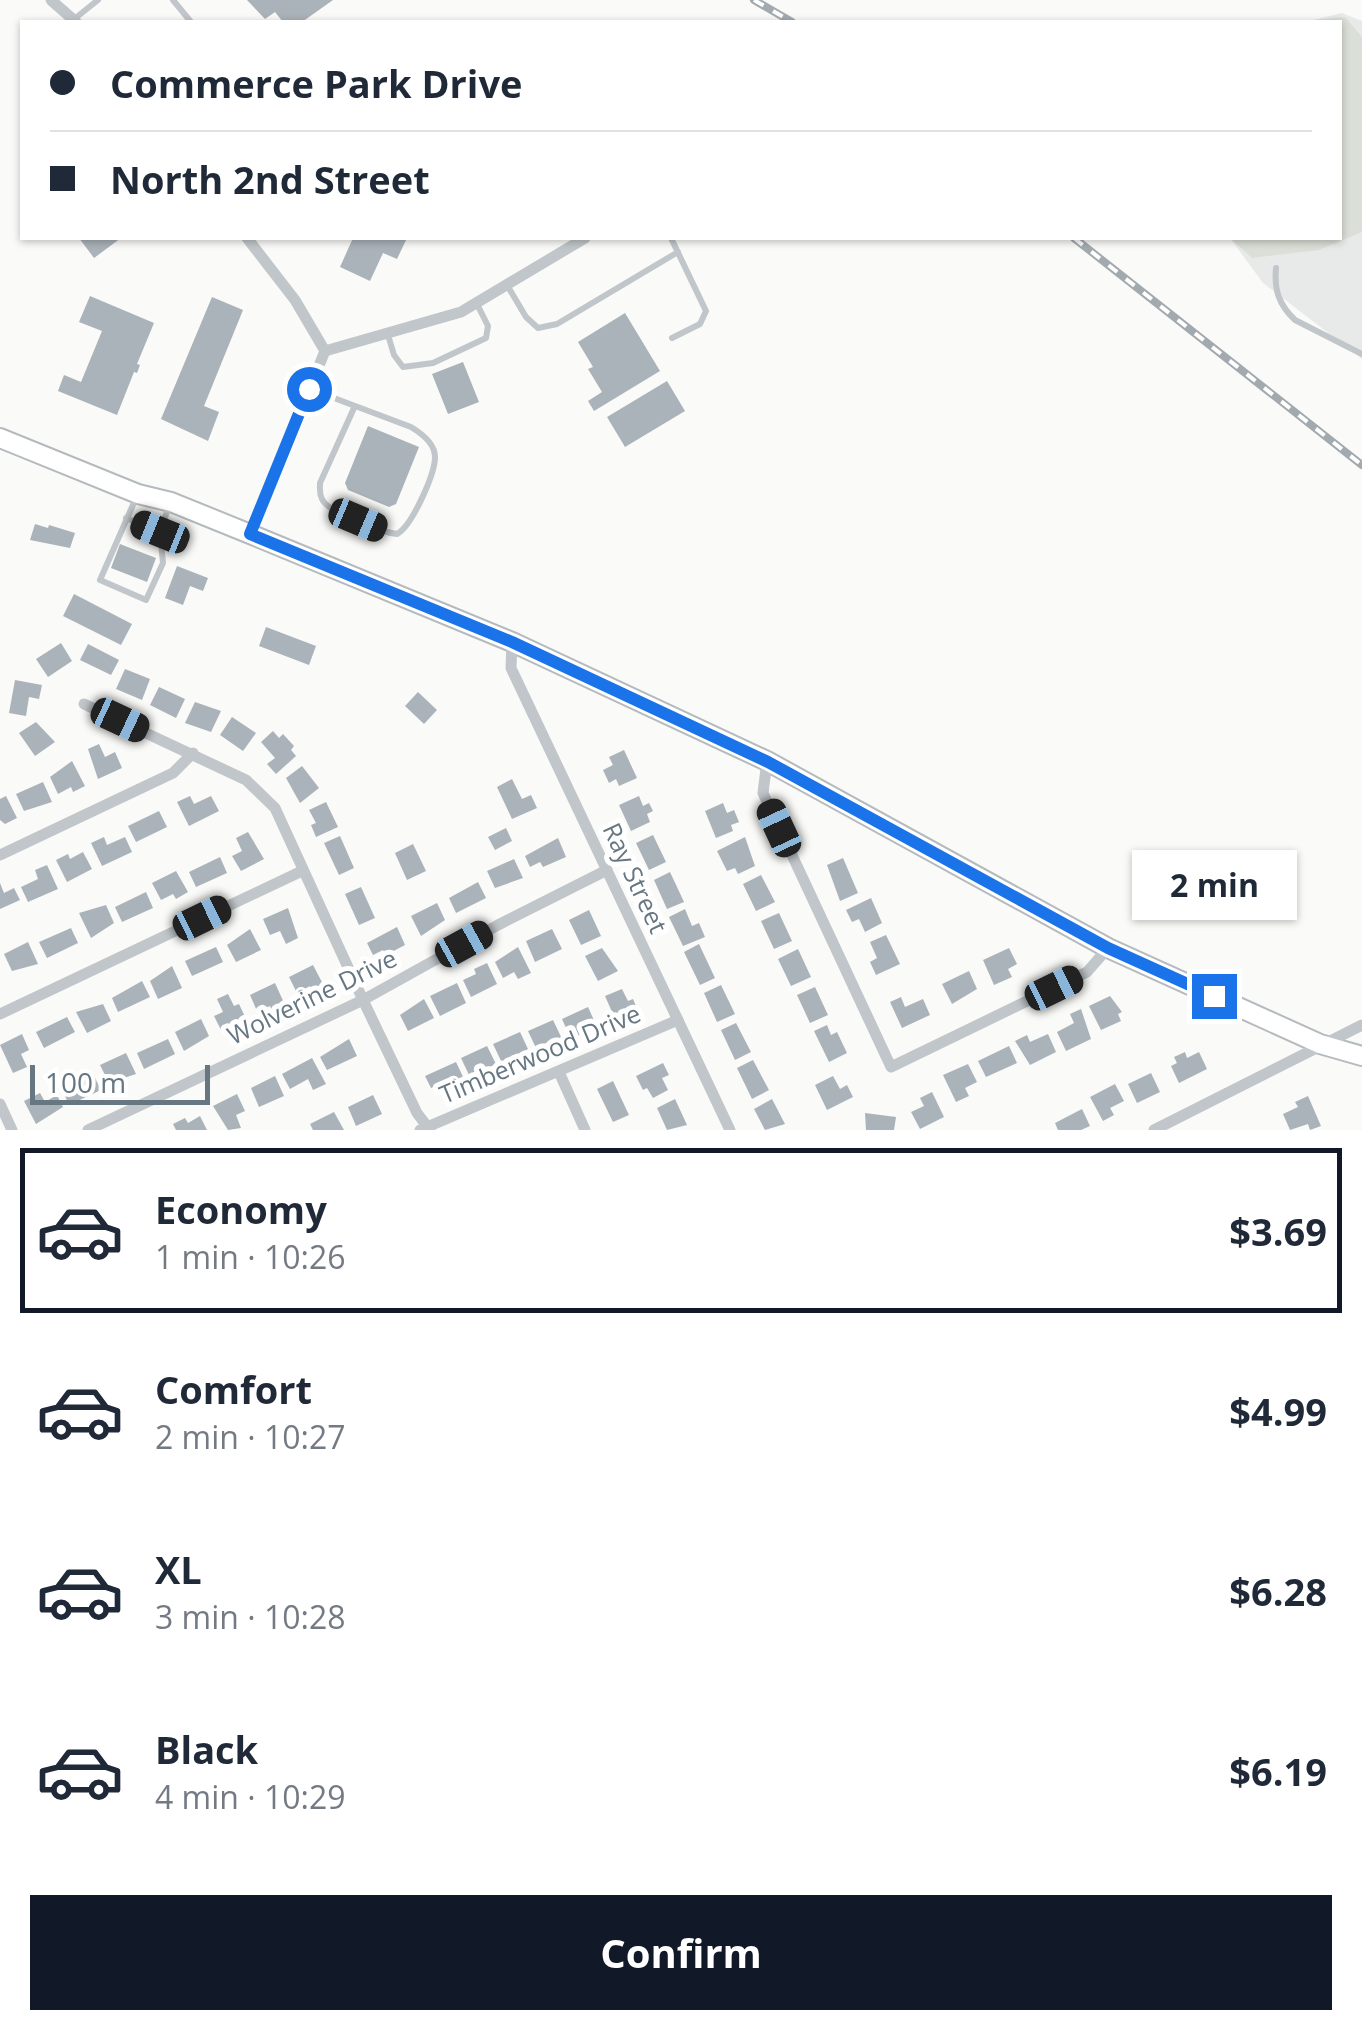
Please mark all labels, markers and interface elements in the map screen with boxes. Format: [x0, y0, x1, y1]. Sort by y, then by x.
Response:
text: Commerce Park Drive [110, 57, 523, 109]
text: North 2nd Street [110, 153, 430, 205]
route start [287, 367, 332, 412]
car [325, 494, 391, 546]
car [127, 507, 193, 557]
car [86, 694, 154, 746]
car [753, 794, 805, 862]
street label: Ray Street [596, 817, 676, 938]
callout: 2 min [1132, 851, 1296, 921]
text: 2 min [1170, 863, 1259, 906]
car [168, 891, 236, 945]
car [430, 916, 498, 972]
street label: Wolverine Drive [221, 940, 402, 1052]
car [1020, 961, 1088, 1015]
route end [1192, 974, 1237, 1019]
street label: Timberwood Drive [434, 995, 645, 1111]
scale bar [30, 1060, 210, 1104]
text: 100 m [45, 1063, 126, 1101]
text: Economy [155, 1183, 327, 1235]
icon: car [35, 1186, 125, 1276]
text: $3.69 [1229, 1205, 1327, 1257]
text: 1 min · 10:26 [155, 1235, 346, 1278]
text: Comfort [155, 1363, 312, 1415]
icon: car [35, 1366, 125, 1456]
text: $4.99 [1229, 1385, 1327, 1437]
text: 2 min · 10:27 [155, 1415, 346, 1458]
text: XL [155, 1543, 202, 1595]
icon: car [35, 1546, 125, 1636]
text: $6.28 [1229, 1565, 1327, 1617]
text: 3 min · 10:28 [155, 1595, 346, 1638]
text: Black [155, 1723, 258, 1775]
icon: car [35, 1726, 125, 1816]
text: $6.19 [1229, 1745, 1327, 1797]
text: 4 min · 10:29 [155, 1775, 346, 1818]
button: Confirm [30, 1895, 1332, 2010]

